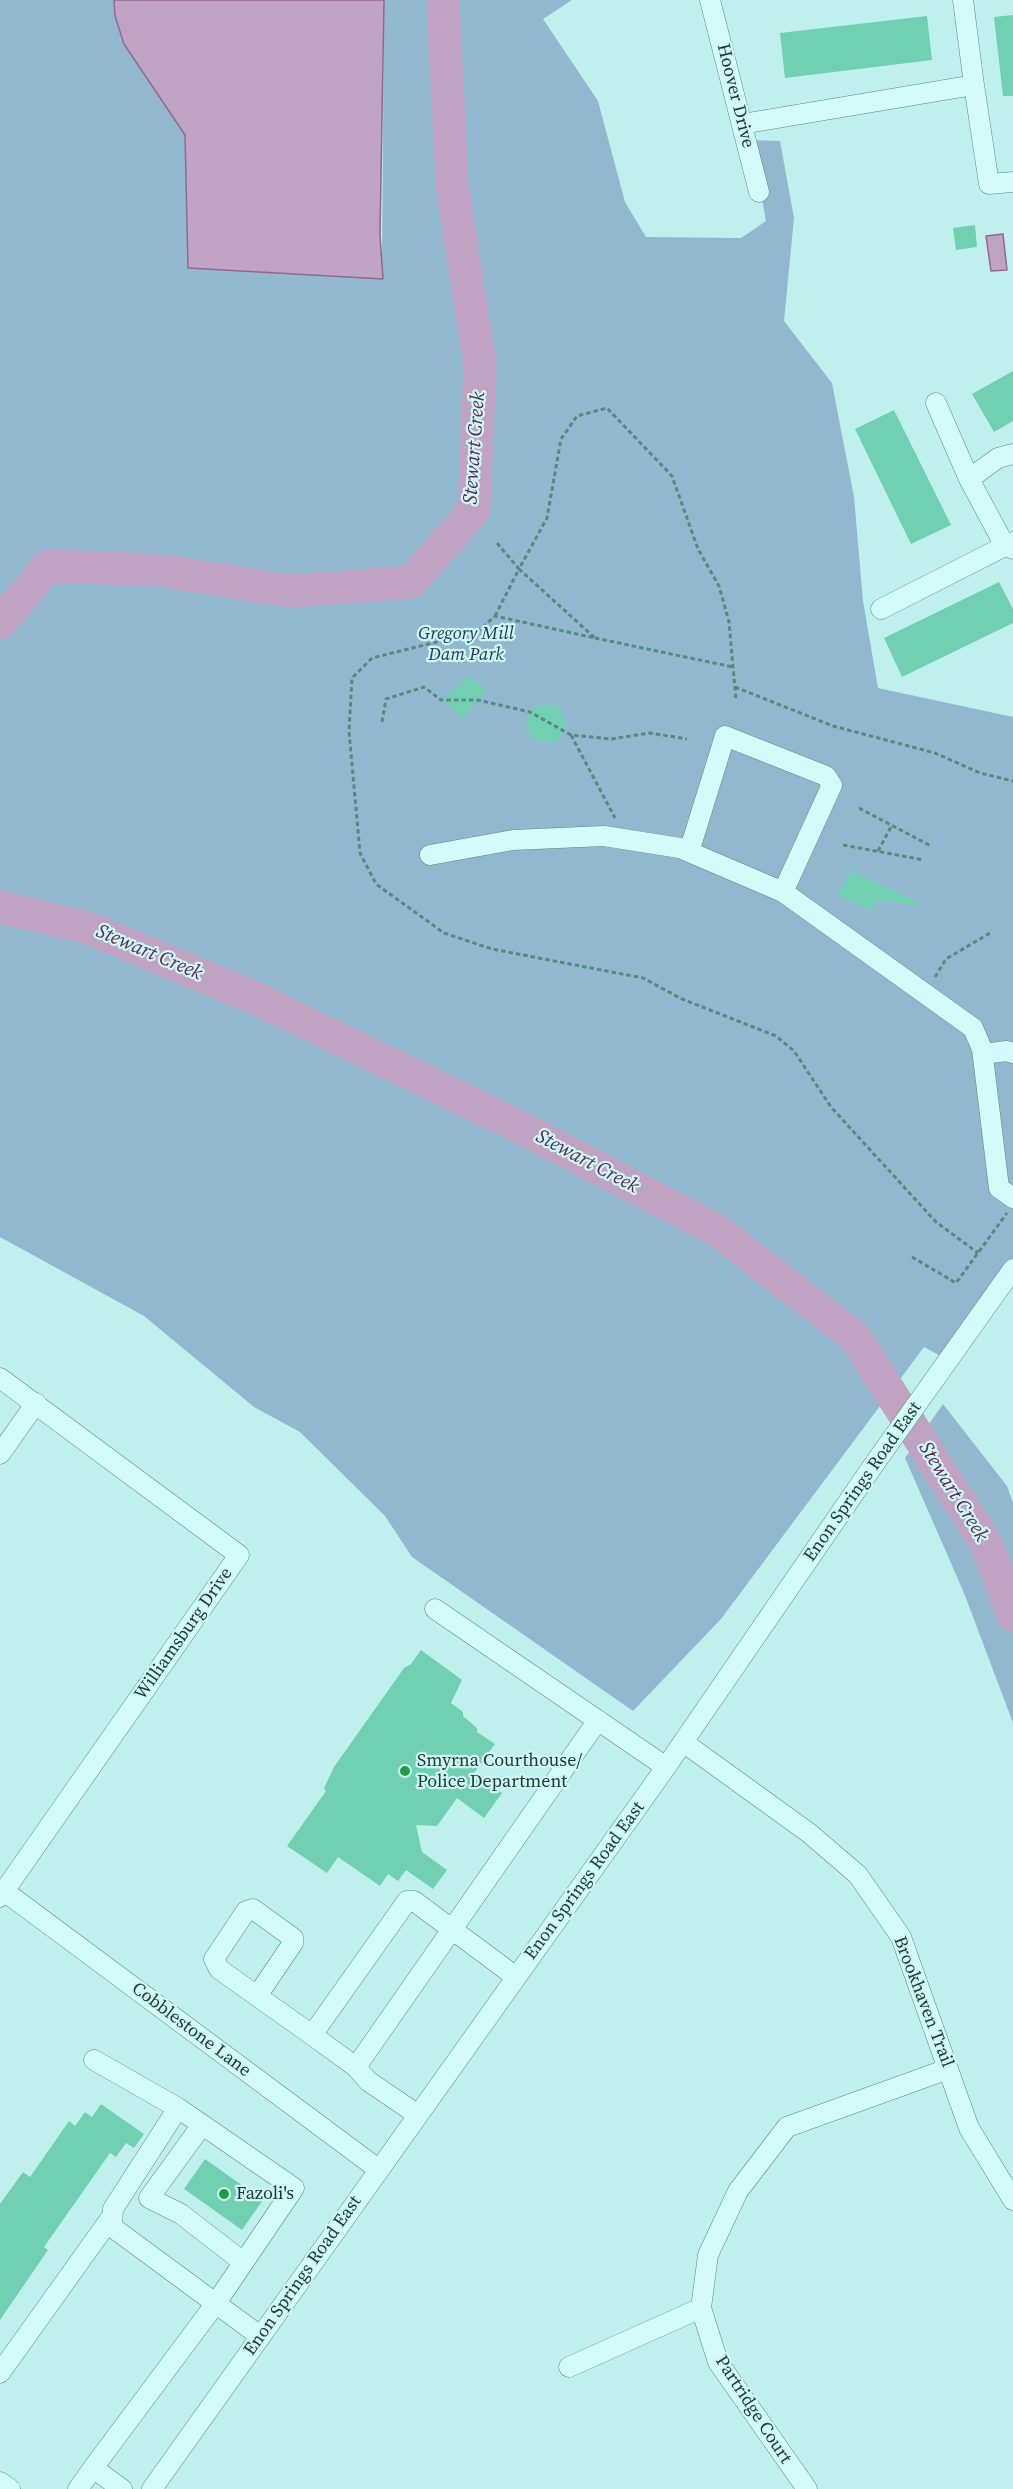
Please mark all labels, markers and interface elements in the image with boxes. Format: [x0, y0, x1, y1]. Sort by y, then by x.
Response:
street label: Hoover Drive [712, 42, 758, 150]
water label: Stewart Creek [459, 391, 491, 505]
park label: Gregory Mill Dam Park [418, 623, 514, 666]
water label: Stewart Creek [92, 920, 206, 986]
water label: Stewart Creek [531, 1125, 643, 1199]
street label: Enon Springs Road East [800, 1398, 926, 1566]
water label: Stewart Creek [913, 1438, 993, 1546]
street label: Williamsburg Drive [130, 1564, 238, 1704]
place label: Smyrna Courthouse/ Police Department [417, 1750, 582, 1792]
marker: Smyrna Courthouse/ Police Department [398, 1764, 412, 1778]
street label: Enon Springs Road East [520, 1798, 650, 1964]
street label: Brookhaven Trail [888, 1933, 958, 2071]
street label: Cobblestone Lane [127, 1978, 255, 2082]
place label: Fazoli's [236, 2183, 294, 2205]
marker: Fazoli's [217, 2187, 231, 2201]
street label: Enon Springs Road East [240, 2192, 366, 2360]
street label: Partridge Court [710, 2352, 796, 2468]

